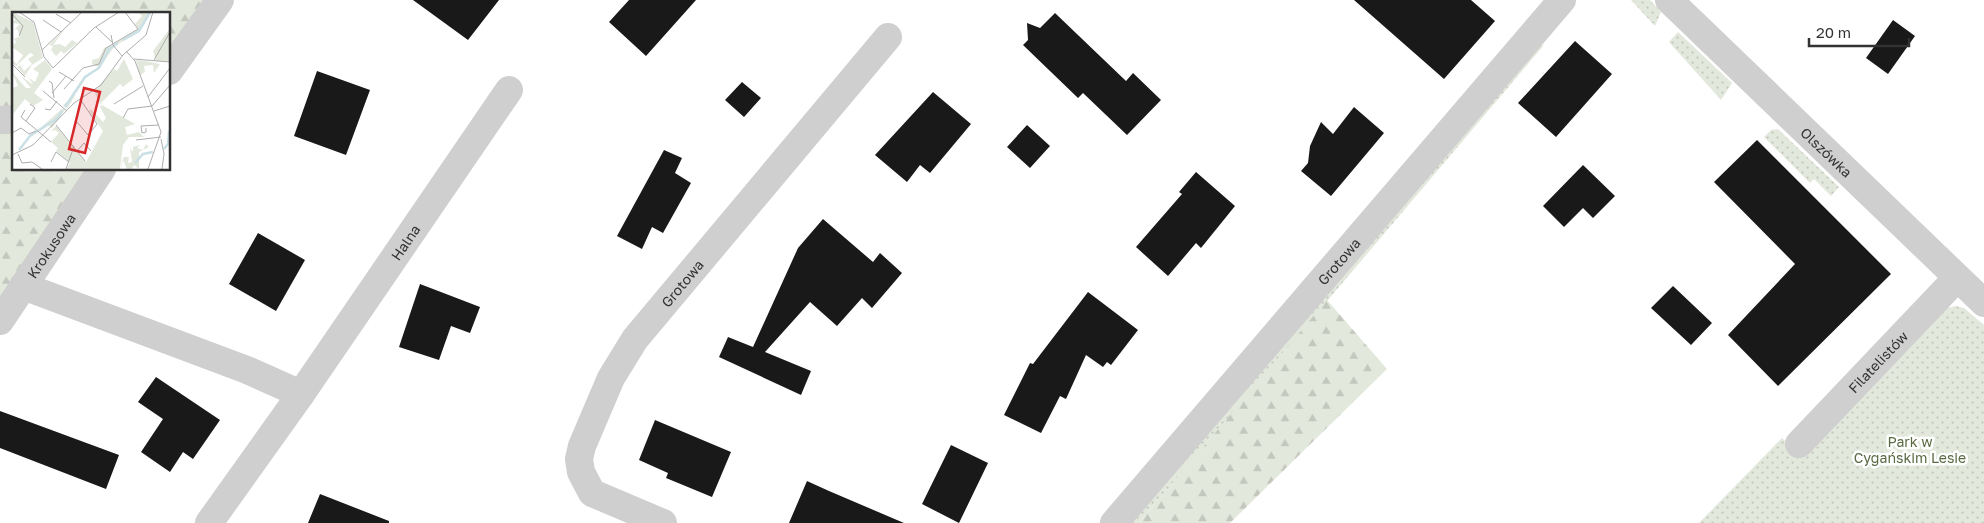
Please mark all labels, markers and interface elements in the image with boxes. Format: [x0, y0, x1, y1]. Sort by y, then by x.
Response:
inset map [12, 12, 170, 170]
scale bar [1809, 15, 1909, 47]
text: 20 m [1816, 23, 1851, 41]
street label: Olszówka [1798, 123, 1856, 180]
street label: Krokusowa [23, 210, 79, 281]
street label: Halna [387, 221, 423, 263]
street label: Grotowa [1314, 234, 1363, 288]
street label: Grotowa [657, 256, 707, 310]
street label: Filatelistów [1844, 327, 1911, 396]
park label: Park w Cygańskim Lesie [1854, 433, 1966, 466]

